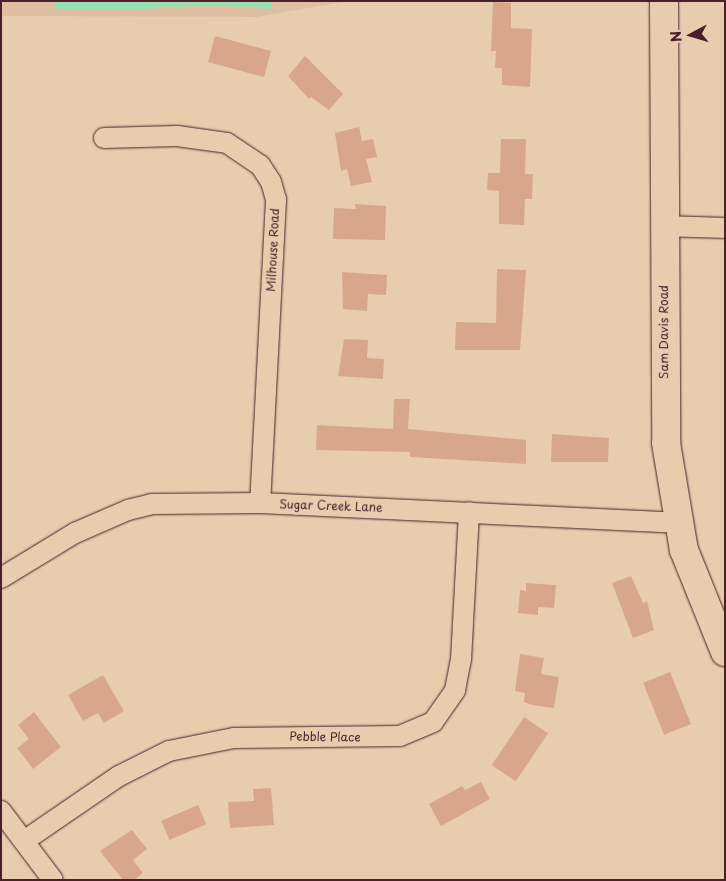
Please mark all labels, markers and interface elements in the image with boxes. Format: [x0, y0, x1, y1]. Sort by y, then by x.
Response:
north arrow [666, 10, 716, 60]
text: N [665, 30, 687, 43]
street label: Milhouse Road [264, 208, 282, 292]
street label: Sam Davis Road [657, 285, 671, 379]
street label: Sugar Creek Lane [278, 497, 384, 515]
street label: Pebble Place [289, 729, 361, 745]

